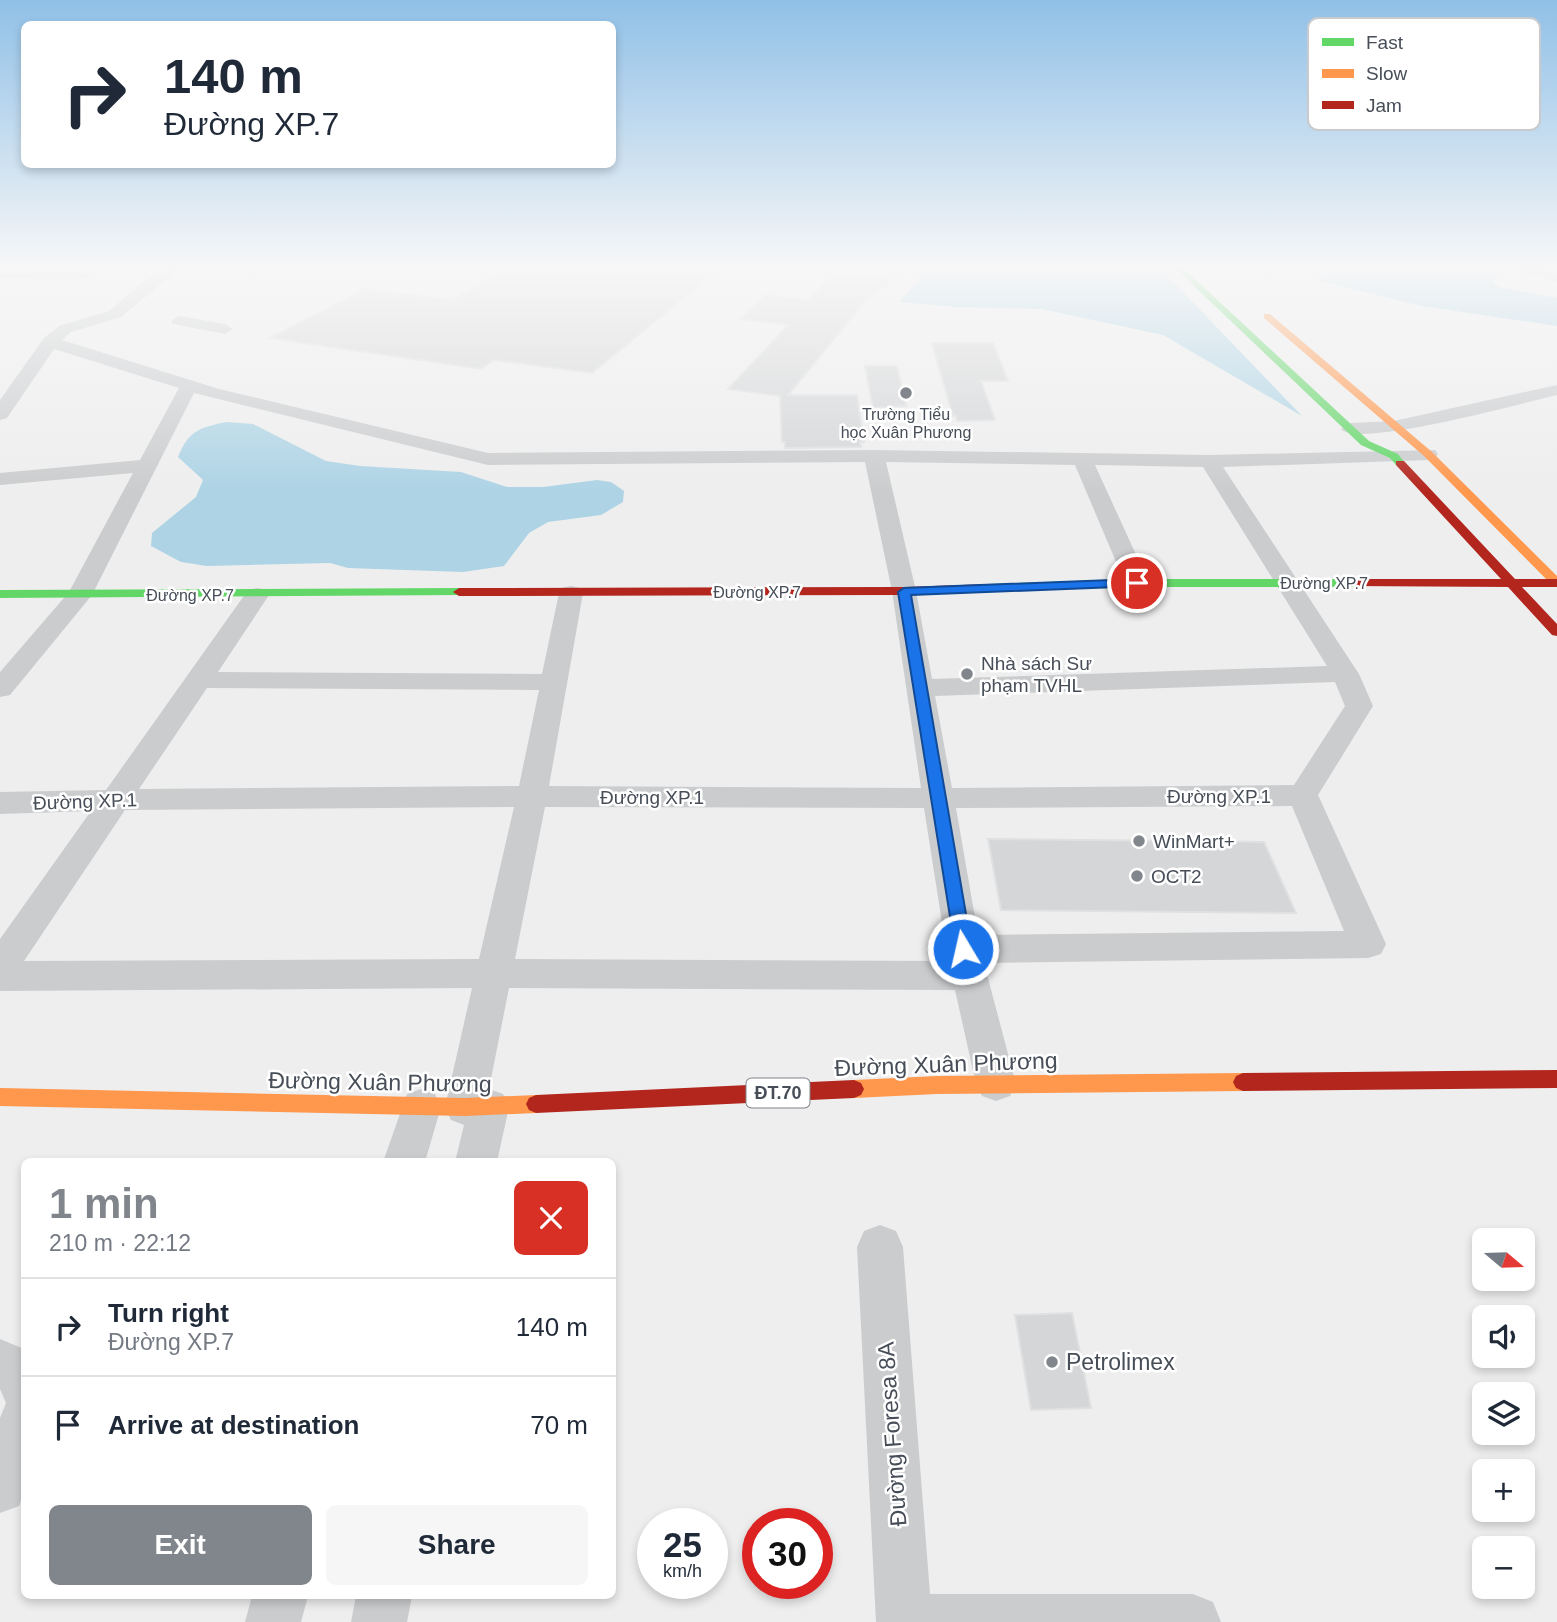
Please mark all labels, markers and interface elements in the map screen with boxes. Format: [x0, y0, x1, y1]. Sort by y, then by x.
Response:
legend [1308, 18, 1540, 130]
text: Fast [1366, 32, 1404, 53]
icon: right [49, 49, 140, 140]
text: 140 m [164, 49, 303, 103]
text: Slow [1366, 63, 1407, 84]
text: Jam [1366, 95, 1402, 116]
text: Đường XP.7 [164, 106, 339, 142]
marker: Trường Tiểu học Xuân Phương [898, 385, 914, 401]
place label: Trường Tiểu học Xuân Phương [841, 406, 971, 441]
pin [1107, 553, 1167, 613]
icon: arrive [1118, 564, 1156, 602]
street label: Đường XP.7 [1280, 575, 1368, 592]
street label: Đường XP.7 [713, 584, 801, 601]
street label: Đường XP.7 [146, 587, 234, 604]
place label: Nhà sách Sư phạm TVHL [981, 653, 1092, 696]
marker: Nhà sách Sư phạm TVHL [959, 666, 975, 682]
street label: Đường XP.1 [1167, 786, 1271, 807]
street label: Đường XP.1 [600, 787, 704, 808]
street label: Đường XP.1 [33, 789, 137, 814]
place label: WinMart+ [1153, 831, 1235, 852]
marker: WinMart+ [1131, 833, 1147, 849]
place label: OCT2 [1151, 866, 1202, 887]
marker: OCT2 [1129, 868, 1145, 884]
position arrow [926, 912, 1000, 986]
street label: Đường Xuân Phương [834, 1047, 1058, 1081]
street label: Đường Xuân Phương [268, 1067, 492, 1097]
road number: ĐT.70 [746, 1078, 810, 1108]
text: 1 min [49, 1180, 159, 1227]
button: close [514, 1181, 588, 1255]
north arrow [1472, 1228, 1535, 1292]
map controls [1472, 1228, 1535, 1599]
text: 210 m · 22:12 [49, 1230, 191, 1256]
text: Turn right [108, 1298, 229, 1328]
button: sound [1472, 1305, 1535, 1368]
icon: right [49, 1308, 87, 1346]
text: 140 m [516, 1312, 588, 1342]
text: Đường XP.7 [108, 1329, 234, 1355]
street label: Đường Foresa 8A [873, 1340, 911, 1527]
place label: Petrolimex [1066, 1349, 1175, 1375]
marker: Petrolimex [1044, 1354, 1060, 1370]
button: layers [1472, 1382, 1535, 1445]
icon: arrive [49, 1406, 87, 1444]
text: Arrive at destination [108, 1410, 359, 1440]
text: 70 m [530, 1410, 588, 1440]
button: + [1472, 1459, 1535, 1522]
button: Exit [49, 1505, 312, 1585]
button: Share [326, 1505, 588, 1585]
speed limit sign: 30 [742, 1508, 833, 1599]
text: 25 [663, 1525, 702, 1564]
button: − [1472, 1536, 1535, 1599]
text: km/h [663, 1561, 702, 1581]

